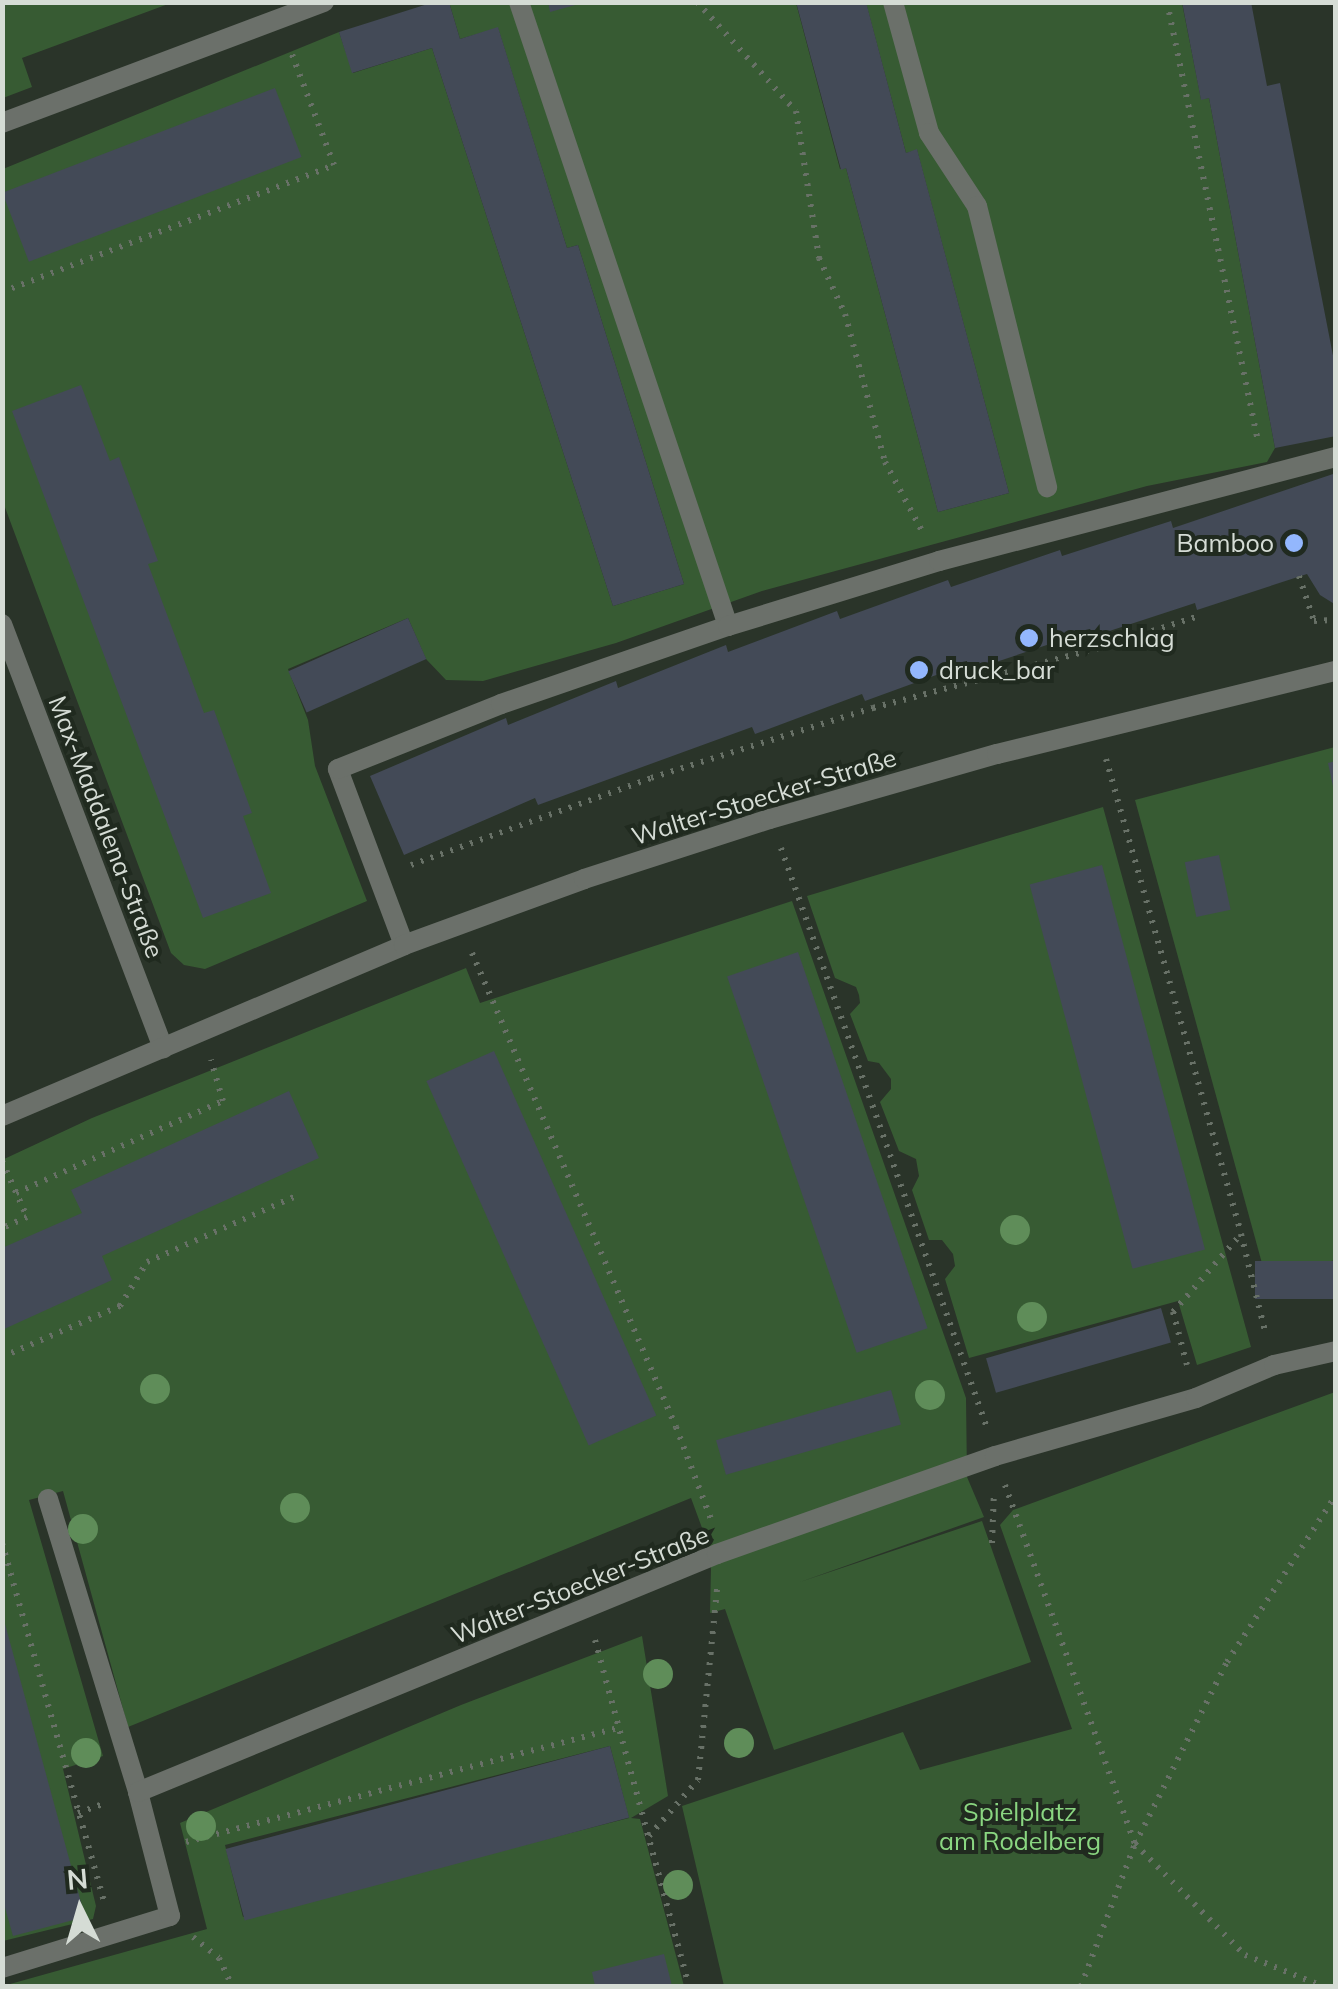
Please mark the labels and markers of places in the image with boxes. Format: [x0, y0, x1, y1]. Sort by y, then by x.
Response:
place label: Bamboo [1177, 528, 1274, 558]
marker: Bamboo [1283, 532, 1305, 554]
place label: herzschlag [1049, 623, 1175, 653]
marker: herzschlag [1018, 627, 1040, 649]
place label: druck_bar [939, 655, 1055, 685]
marker: druck_bar [908, 659, 930, 681]

